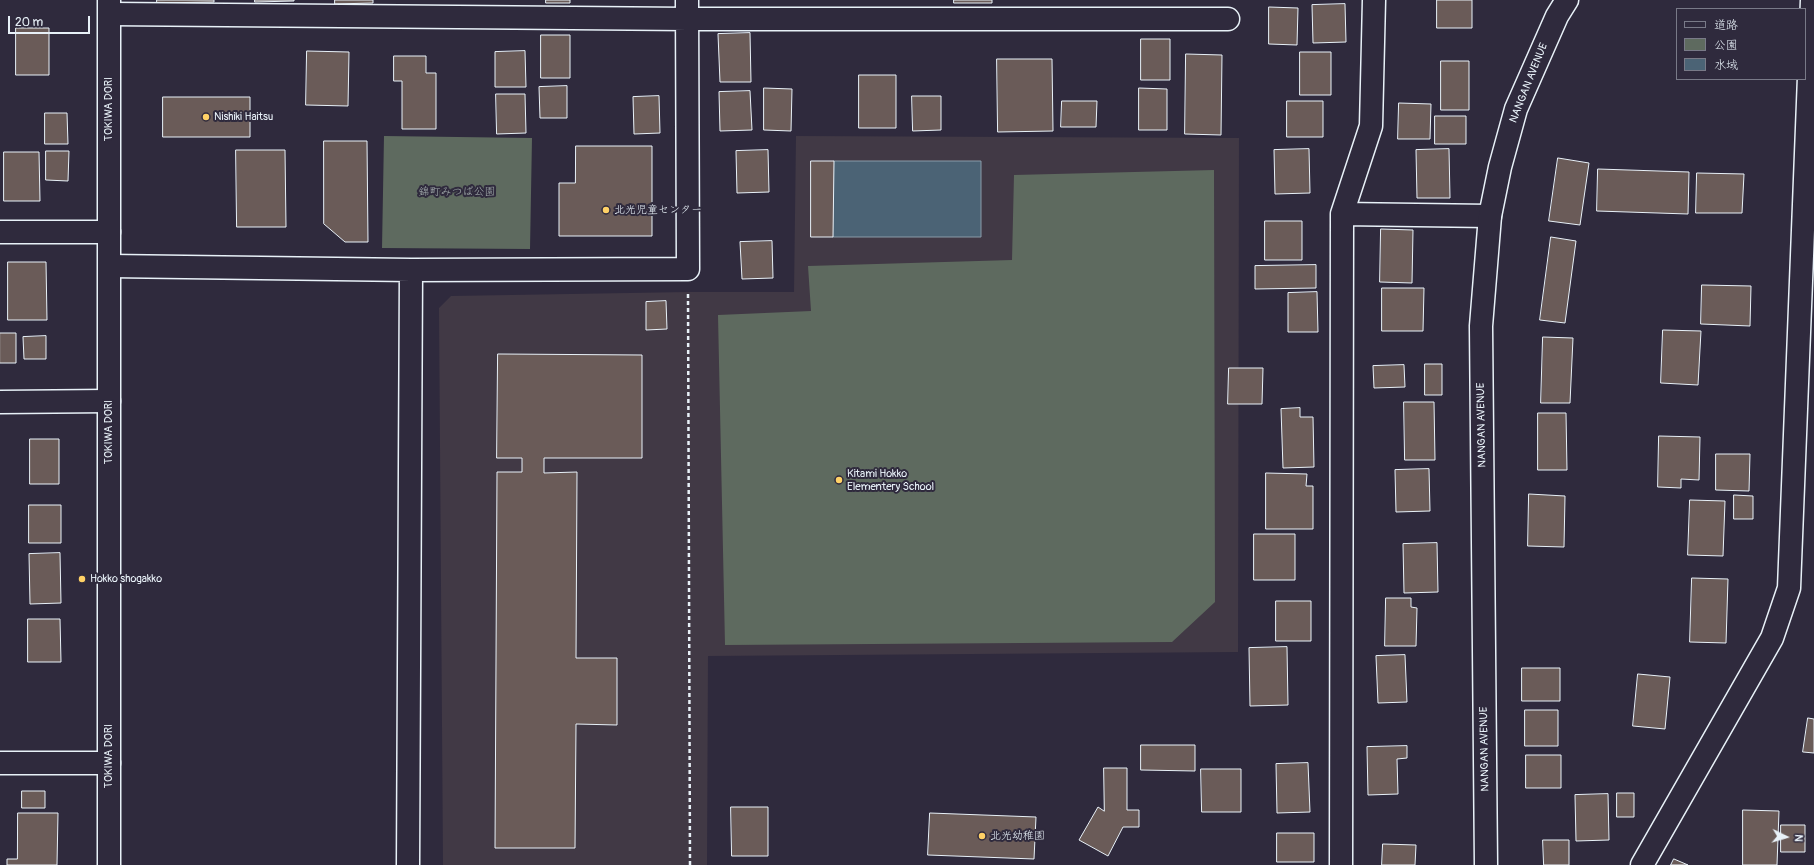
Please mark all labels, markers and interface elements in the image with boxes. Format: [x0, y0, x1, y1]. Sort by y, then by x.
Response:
scale bar [10, 8, 92, 34]
legend [1676, 8, 1806, 80]
text: 20 m [15, 15, 43, 30]
text: 道路 [1714, 18, 1738, 33]
text: 公園 [1714, 38, 1738, 53]
street label: NANGAN AVENUE [1507, 41, 1551, 125]
text: 水域 [1714, 58, 1738, 73]
street label: TOKIWA DORI [102, 77, 116, 141]
place label: Nishiki Haitsu [214, 110, 273, 124]
marker: Nishiki Haitsu [201, 112, 211, 122]
park label: 錦町みつば公園 [419, 185, 495, 199]
place label: 北光児童センター [614, 203, 702, 217]
marker: 北光児童センター [601, 205, 611, 215]
street label: NANGAN AVENUE [1475, 382, 1489, 468]
street label: TOKIWA DORI [102, 400, 116, 464]
place label: Kitami Hokko Elementery School [847, 467, 934, 493]
marker: Kitami Hokko Elementery School [834, 475, 844, 485]
place label: Hokko shogakko [90, 572, 162, 586]
marker: Hokko shogakko [77, 574, 87, 584]
street label: NANGAN AVENUE [1478, 706, 1492, 792]
street label: TOKIWA DORI [102, 724, 116, 788]
north arrow [1766, 817, 1806, 857]
place label: 北光幼稚園 [990, 829, 1045, 843]
marker: 北光幼稚園 [977, 831, 987, 841]
text: N [1792, 834, 1805, 842]

